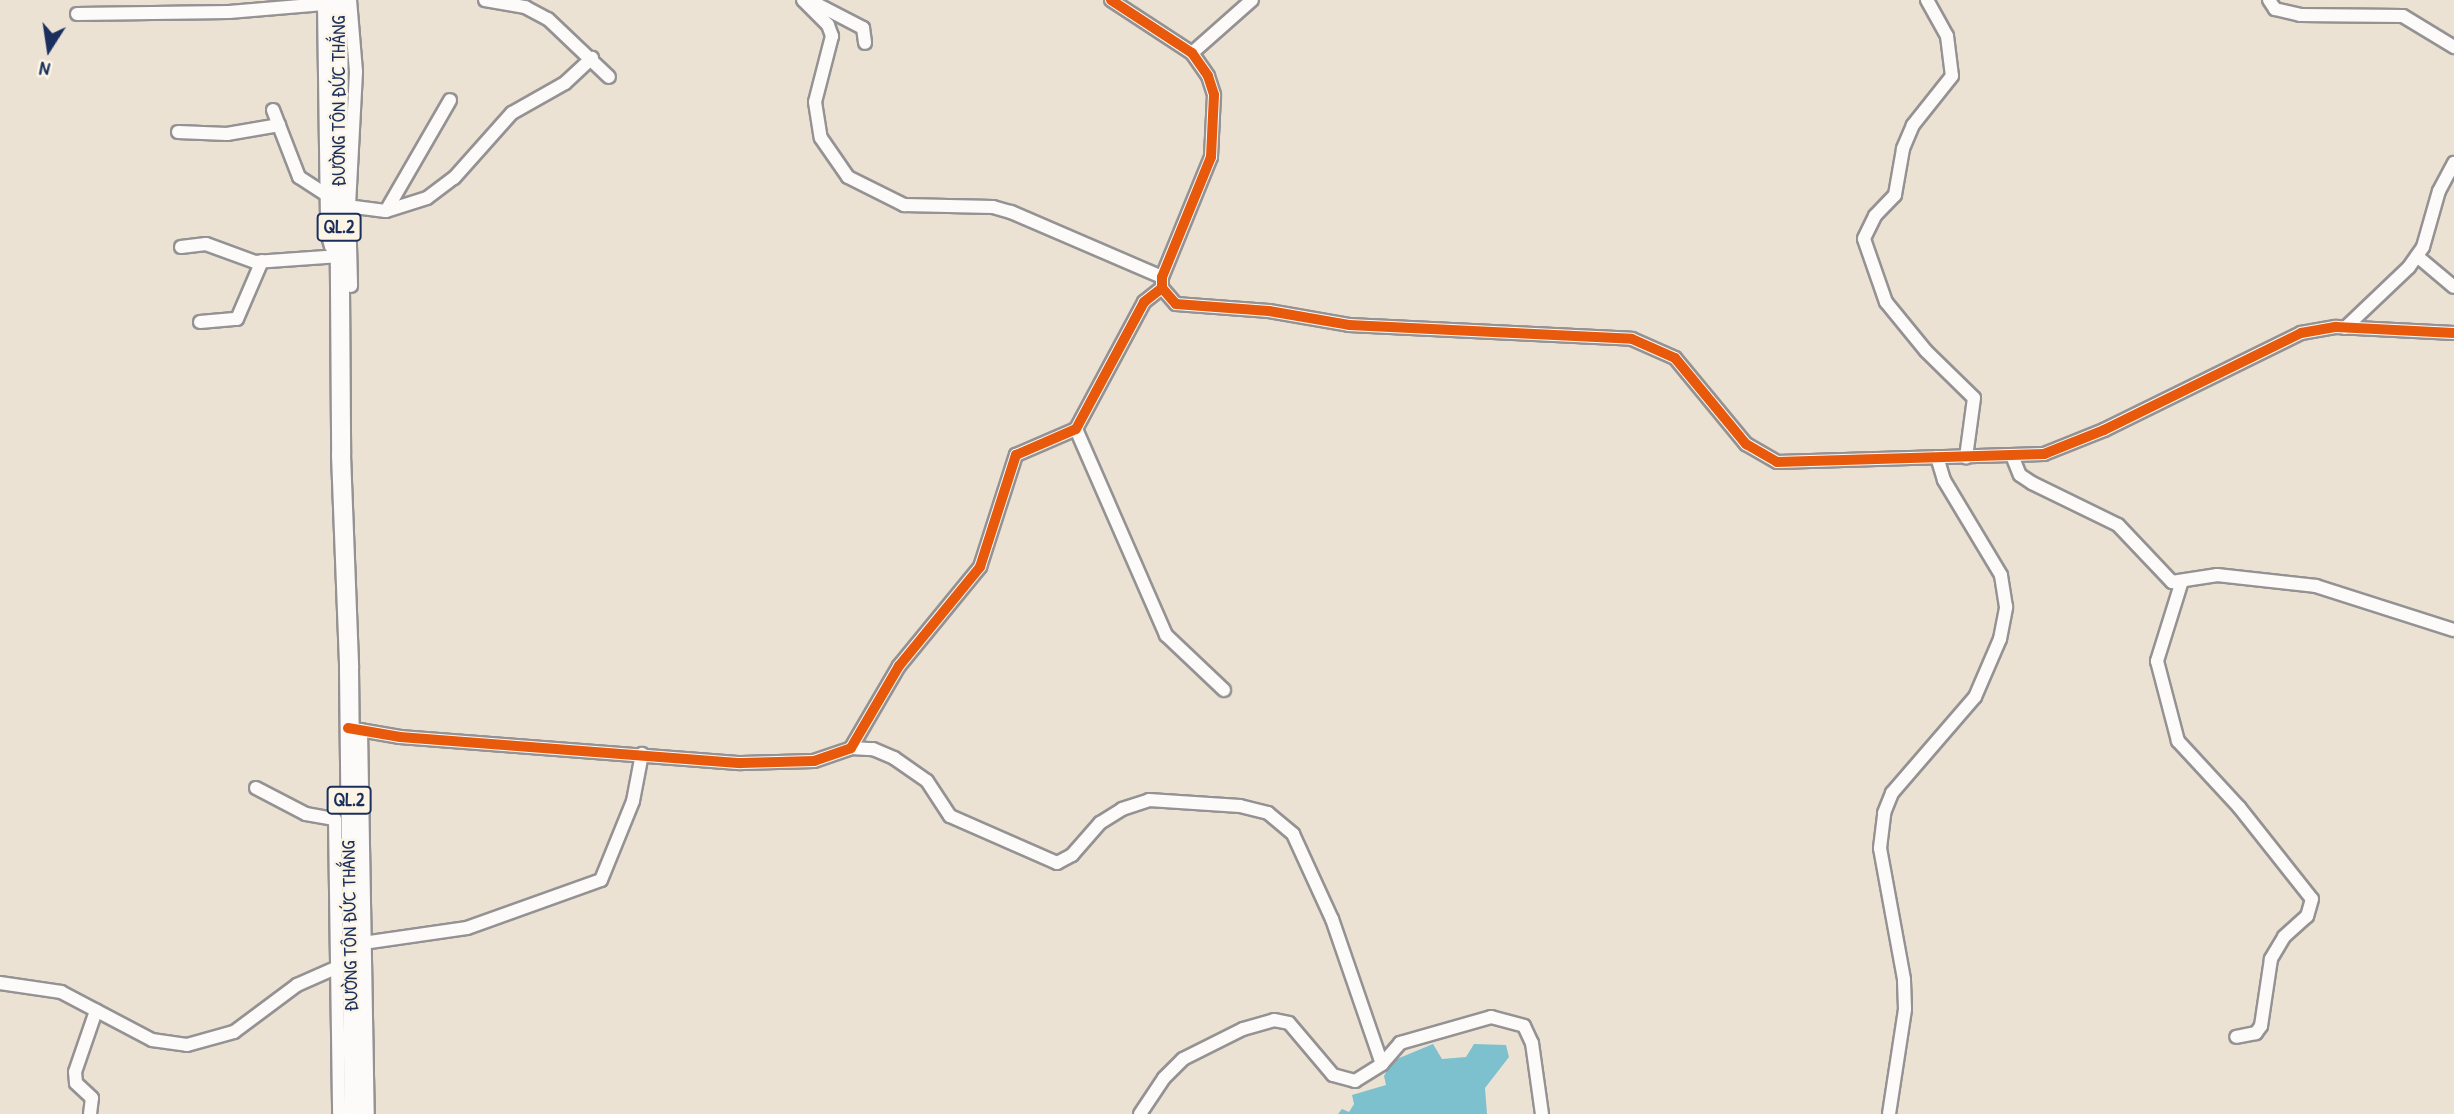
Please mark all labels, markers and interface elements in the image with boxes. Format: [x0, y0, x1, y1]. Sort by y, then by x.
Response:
north arrow [14, 14, 84, 84]
street label: ĐƯỜNG TÔN ĐỨC THẮNG [328, 16, 350, 186]
text: N [37, 56, 52, 83]
road number: QL.2 [316, 212, 362, 242]
road number: QL.2 [326, 786, 372, 814]
street label: ĐƯỜNG TÔN ĐỨC THẮNG [337, 840, 363, 1012]

